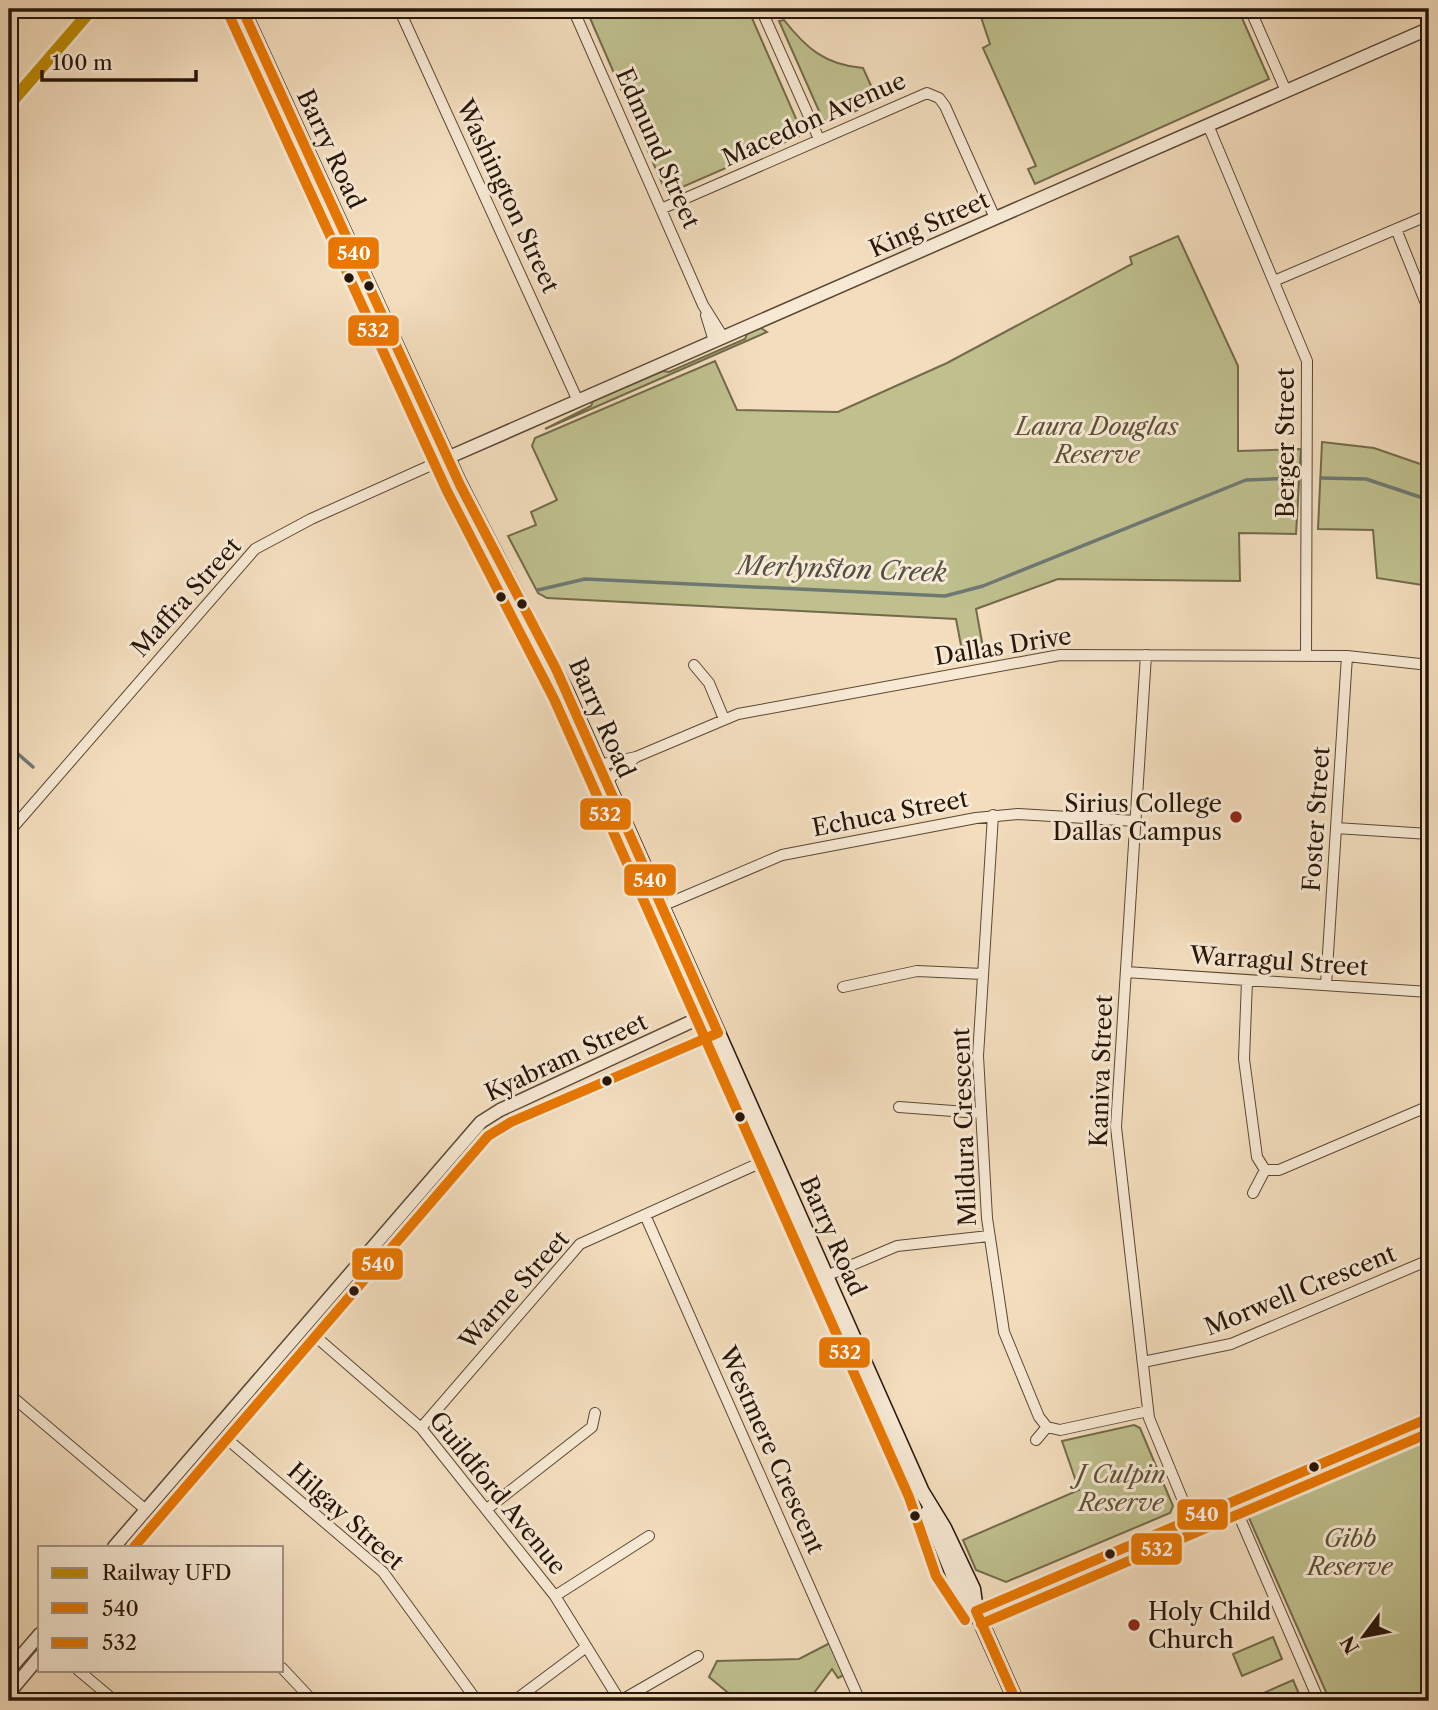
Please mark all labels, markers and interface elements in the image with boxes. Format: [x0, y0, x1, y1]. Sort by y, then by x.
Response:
scale bar [42, 38, 196, 82]
text: 100 m [52, 50, 113, 75]
street label: Edmund Street [610, 63, 707, 233]
street label: Macedon Avenue [718, 66, 910, 172]
street label: Barry Road [291, 85, 371, 213]
street label: Washington Street [450, 94, 566, 298]
street label: King Street [865, 184, 994, 263]
line badge: 540 [327, 236, 380, 270]
text: 540 [337, 242, 371, 265]
unlabelled marker [342, 271, 356, 285]
unlabelled marker [362, 279, 376, 293]
line badge: 532 [347, 314, 400, 347]
text: 532 [357, 319, 389, 342]
street label: Berger Street [1271, 367, 1300, 518]
park label: Laura Douglas Reserve [1013, 412, 1179, 469]
street label: Maffra Street [125, 531, 247, 662]
water label: Merlynston Creek [734, 549, 948, 589]
unlabelled marker [494, 590, 508, 604]
unlabelled marker [515, 597, 529, 611]
street label: Dallas Drive [932, 621, 1074, 671]
street label: Barry Road [563, 654, 641, 783]
street label: Foster Street [1296, 745, 1336, 893]
street label: Echuca Street [810, 784, 971, 842]
place label: Sirius College Dallas Campus [1053, 789, 1222, 846]
line badge: 532 [579, 797, 632, 831]
text: 532 [589, 803, 621, 826]
marker: Sirius College Dallas Campus [1228, 809, 1244, 825]
line badge: 540 [623, 863, 677, 897]
text: 540 [633, 869, 667, 892]
street label: Warragul Street [1188, 940, 1370, 982]
street label: Kaniva Street [1084, 994, 1118, 1148]
street label: Kyabram Street [480, 1007, 652, 1107]
street label: Mildura Crescent [946, 1027, 982, 1227]
unlabelled marker [600, 1074, 614, 1088]
unlabelled marker [733, 1110, 747, 1124]
street label: Barry Road [794, 1172, 872, 1301]
street label: Warne Street [452, 1224, 575, 1356]
street label: Morwell Crescent [1200, 1238, 1400, 1342]
line badge: 540 [351, 1247, 404, 1281]
text: 540 [361, 1253, 395, 1276]
unlabelled marker [347, 1284, 361, 1298]
line badge: 532 [818, 1336, 871, 1369]
street label: Westmere Crescent [713, 1341, 831, 1559]
text: 532 [829, 1341, 861, 1364]
street label: Guildford Avenue [423, 1406, 573, 1580]
street label: Hilgay Street [282, 1456, 411, 1576]
park label: J Culpin Reserve [1069, 1460, 1166, 1517]
unlabelled marker [1307, 1460, 1321, 1474]
line badge: 540 [1176, 1498, 1229, 1531]
text: 540 [1185, 1503, 1219, 1526]
unlabelled marker [908, 1509, 922, 1523]
park label: Gibb Reserve [1305, 1524, 1394, 1581]
line badge: 532 [1130, 1532, 1183, 1566]
text: 532 [1141, 1538, 1173, 1561]
legend [38, 1546, 284, 1672]
unlabelled marker [1103, 1547, 1117, 1561]
text: Railway UFD [102, 1560, 232, 1585]
text: 540 [102, 1596, 139, 1621]
place label: Holy Child Church [1148, 1597, 1272, 1654]
north arrow [1330, 1602, 1400, 1672]
marker: Holy Child Church [1126, 1617, 1142, 1633]
text: 532 [102, 1630, 137, 1655]
text: N [1336, 1632, 1364, 1658]

